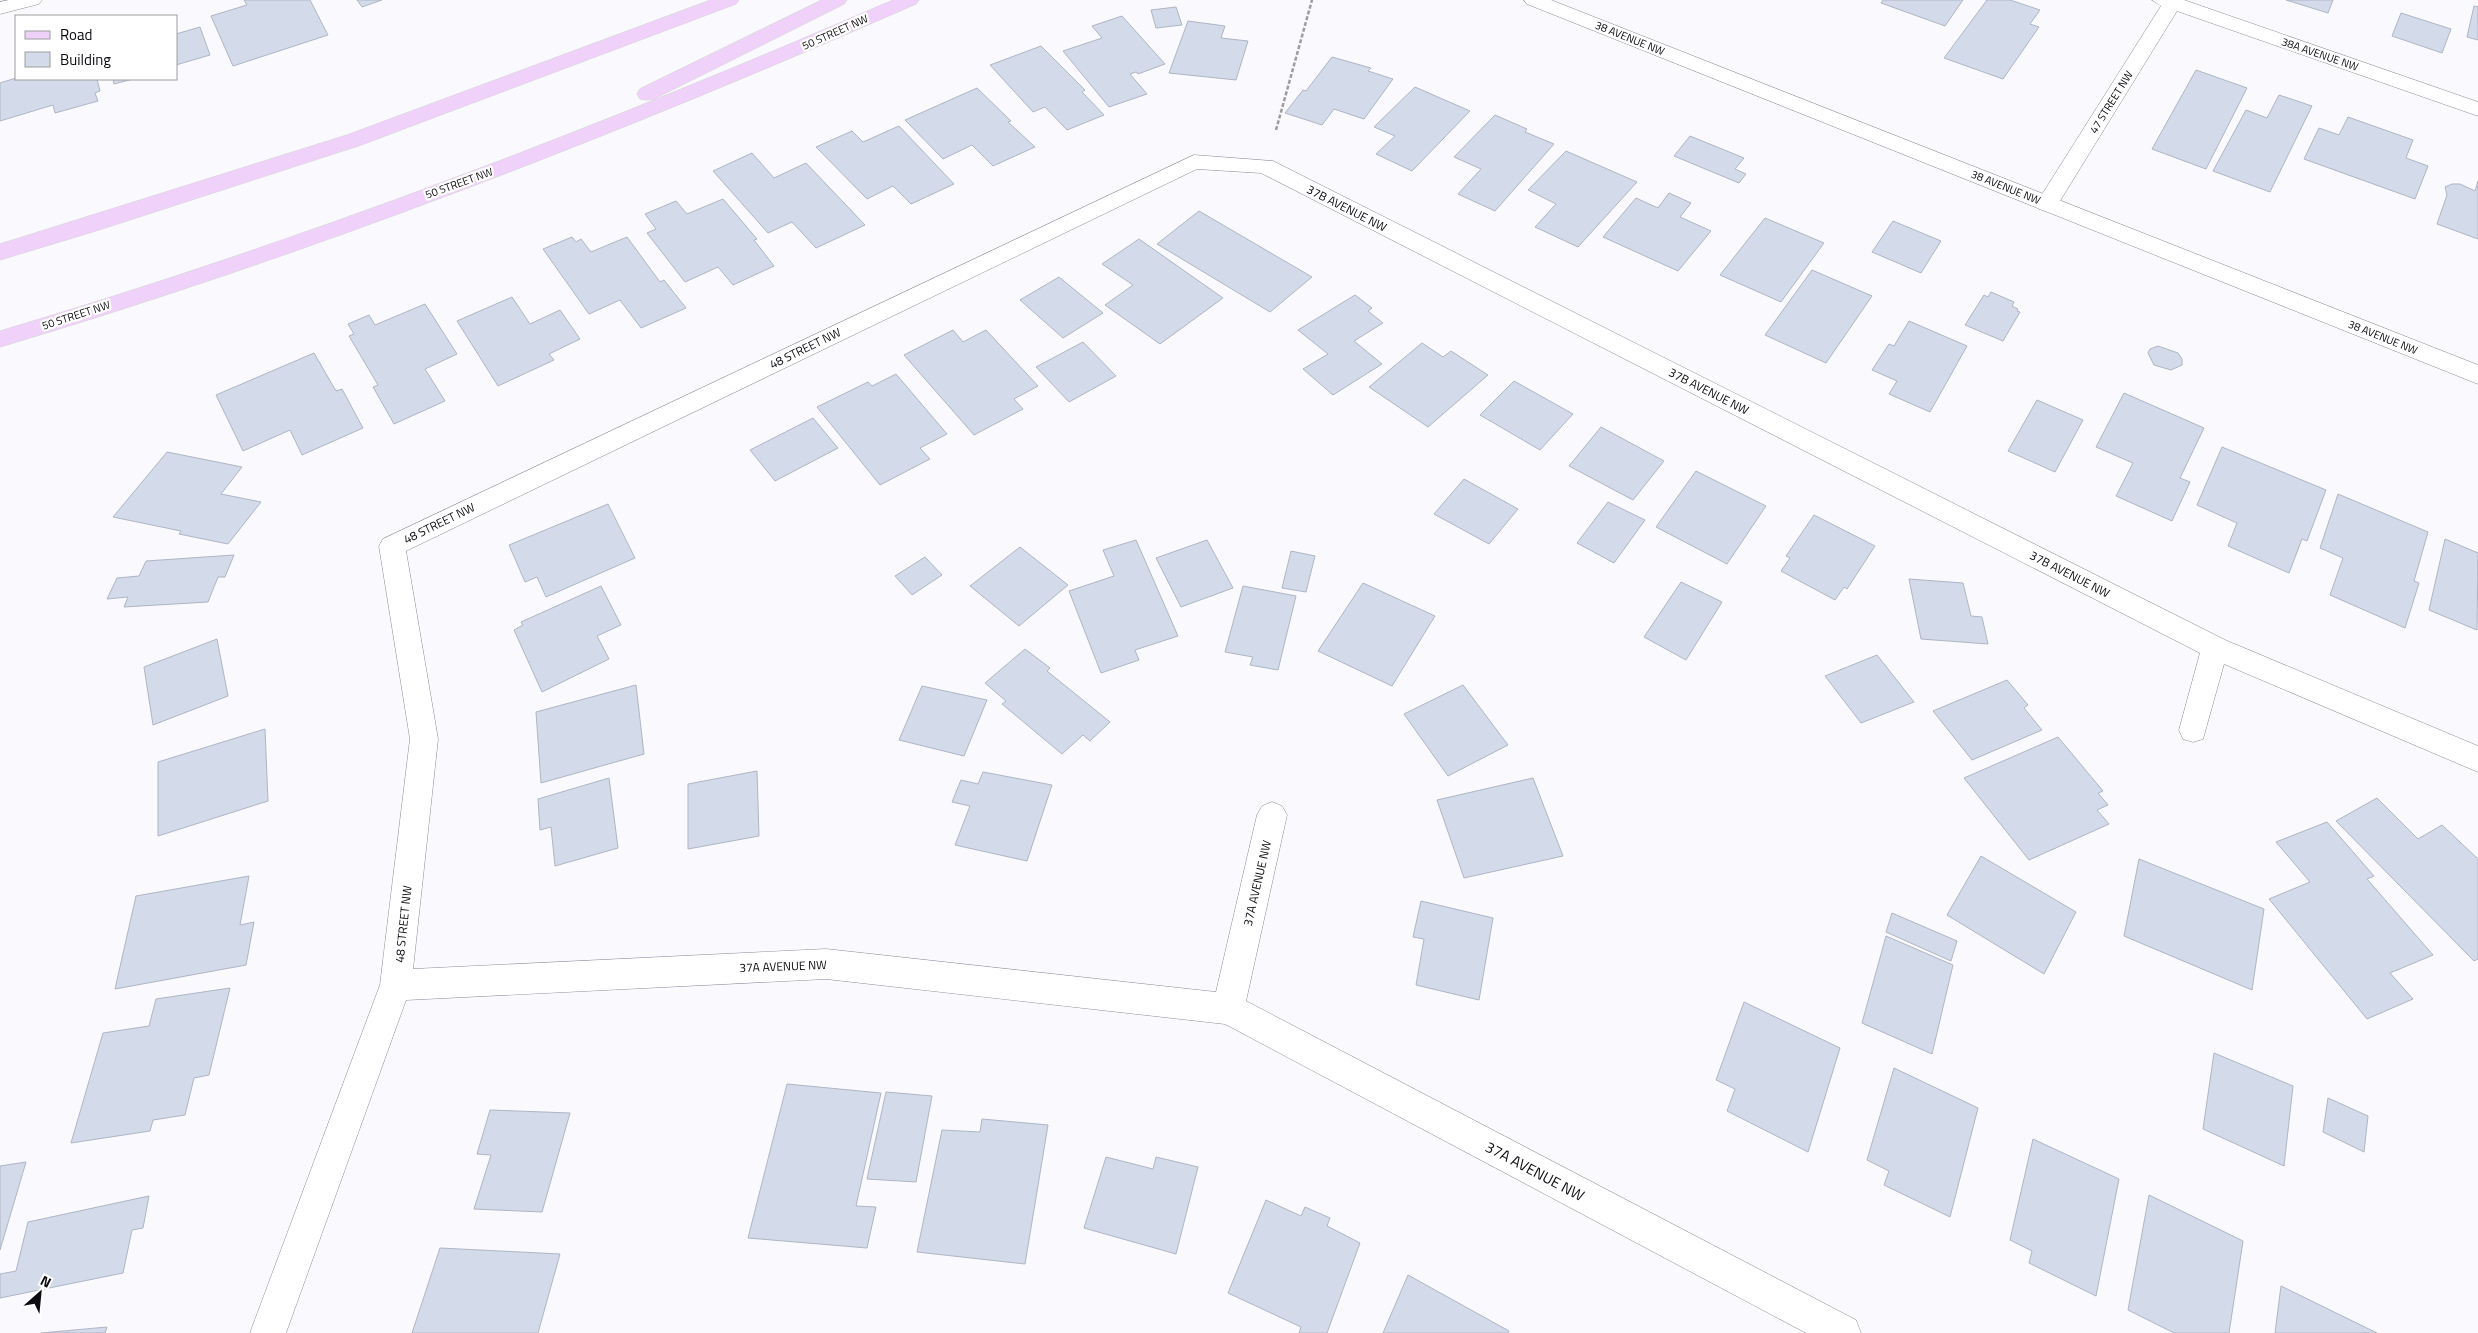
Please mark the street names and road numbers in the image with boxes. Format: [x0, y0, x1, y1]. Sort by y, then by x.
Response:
street label: 50 STREET NW [799, 10, 871, 54]
street label: 38 AVENUE NW [1593, 17, 1667, 59]
street label: 38A AVENUE NW [2279, 33, 2361, 75]
street label: 47 STREET NW [2085, 68, 2137, 136]
street label: 50 STREET NW [423, 163, 495, 203]
street label: 38 AVENUE NW [1969, 166, 2043, 208]
street label: 37B AVENUE NW [1304, 180, 1391, 237]
street label: 50 STREET NW [40, 296, 112, 334]
street label: 38 AVENUE NW [2346, 316, 2420, 358]
street label: 48 STREET NW [766, 322, 844, 373]
street label: 37B AVENUE NW [1666, 363, 1753, 420]
street label: 48 STREET NW [400, 497, 478, 548]
street label: 37B AVENUE NW [2027, 546, 2114, 603]
street label: 37A AVENUE NW [1238, 838, 1276, 928]
street label: 48 STREET NW [390, 884, 417, 963]
street label: 37A AVENUE NW [739, 955, 827, 977]
street label: 37A AVENUE NW [1481, 1135, 1589, 1207]

